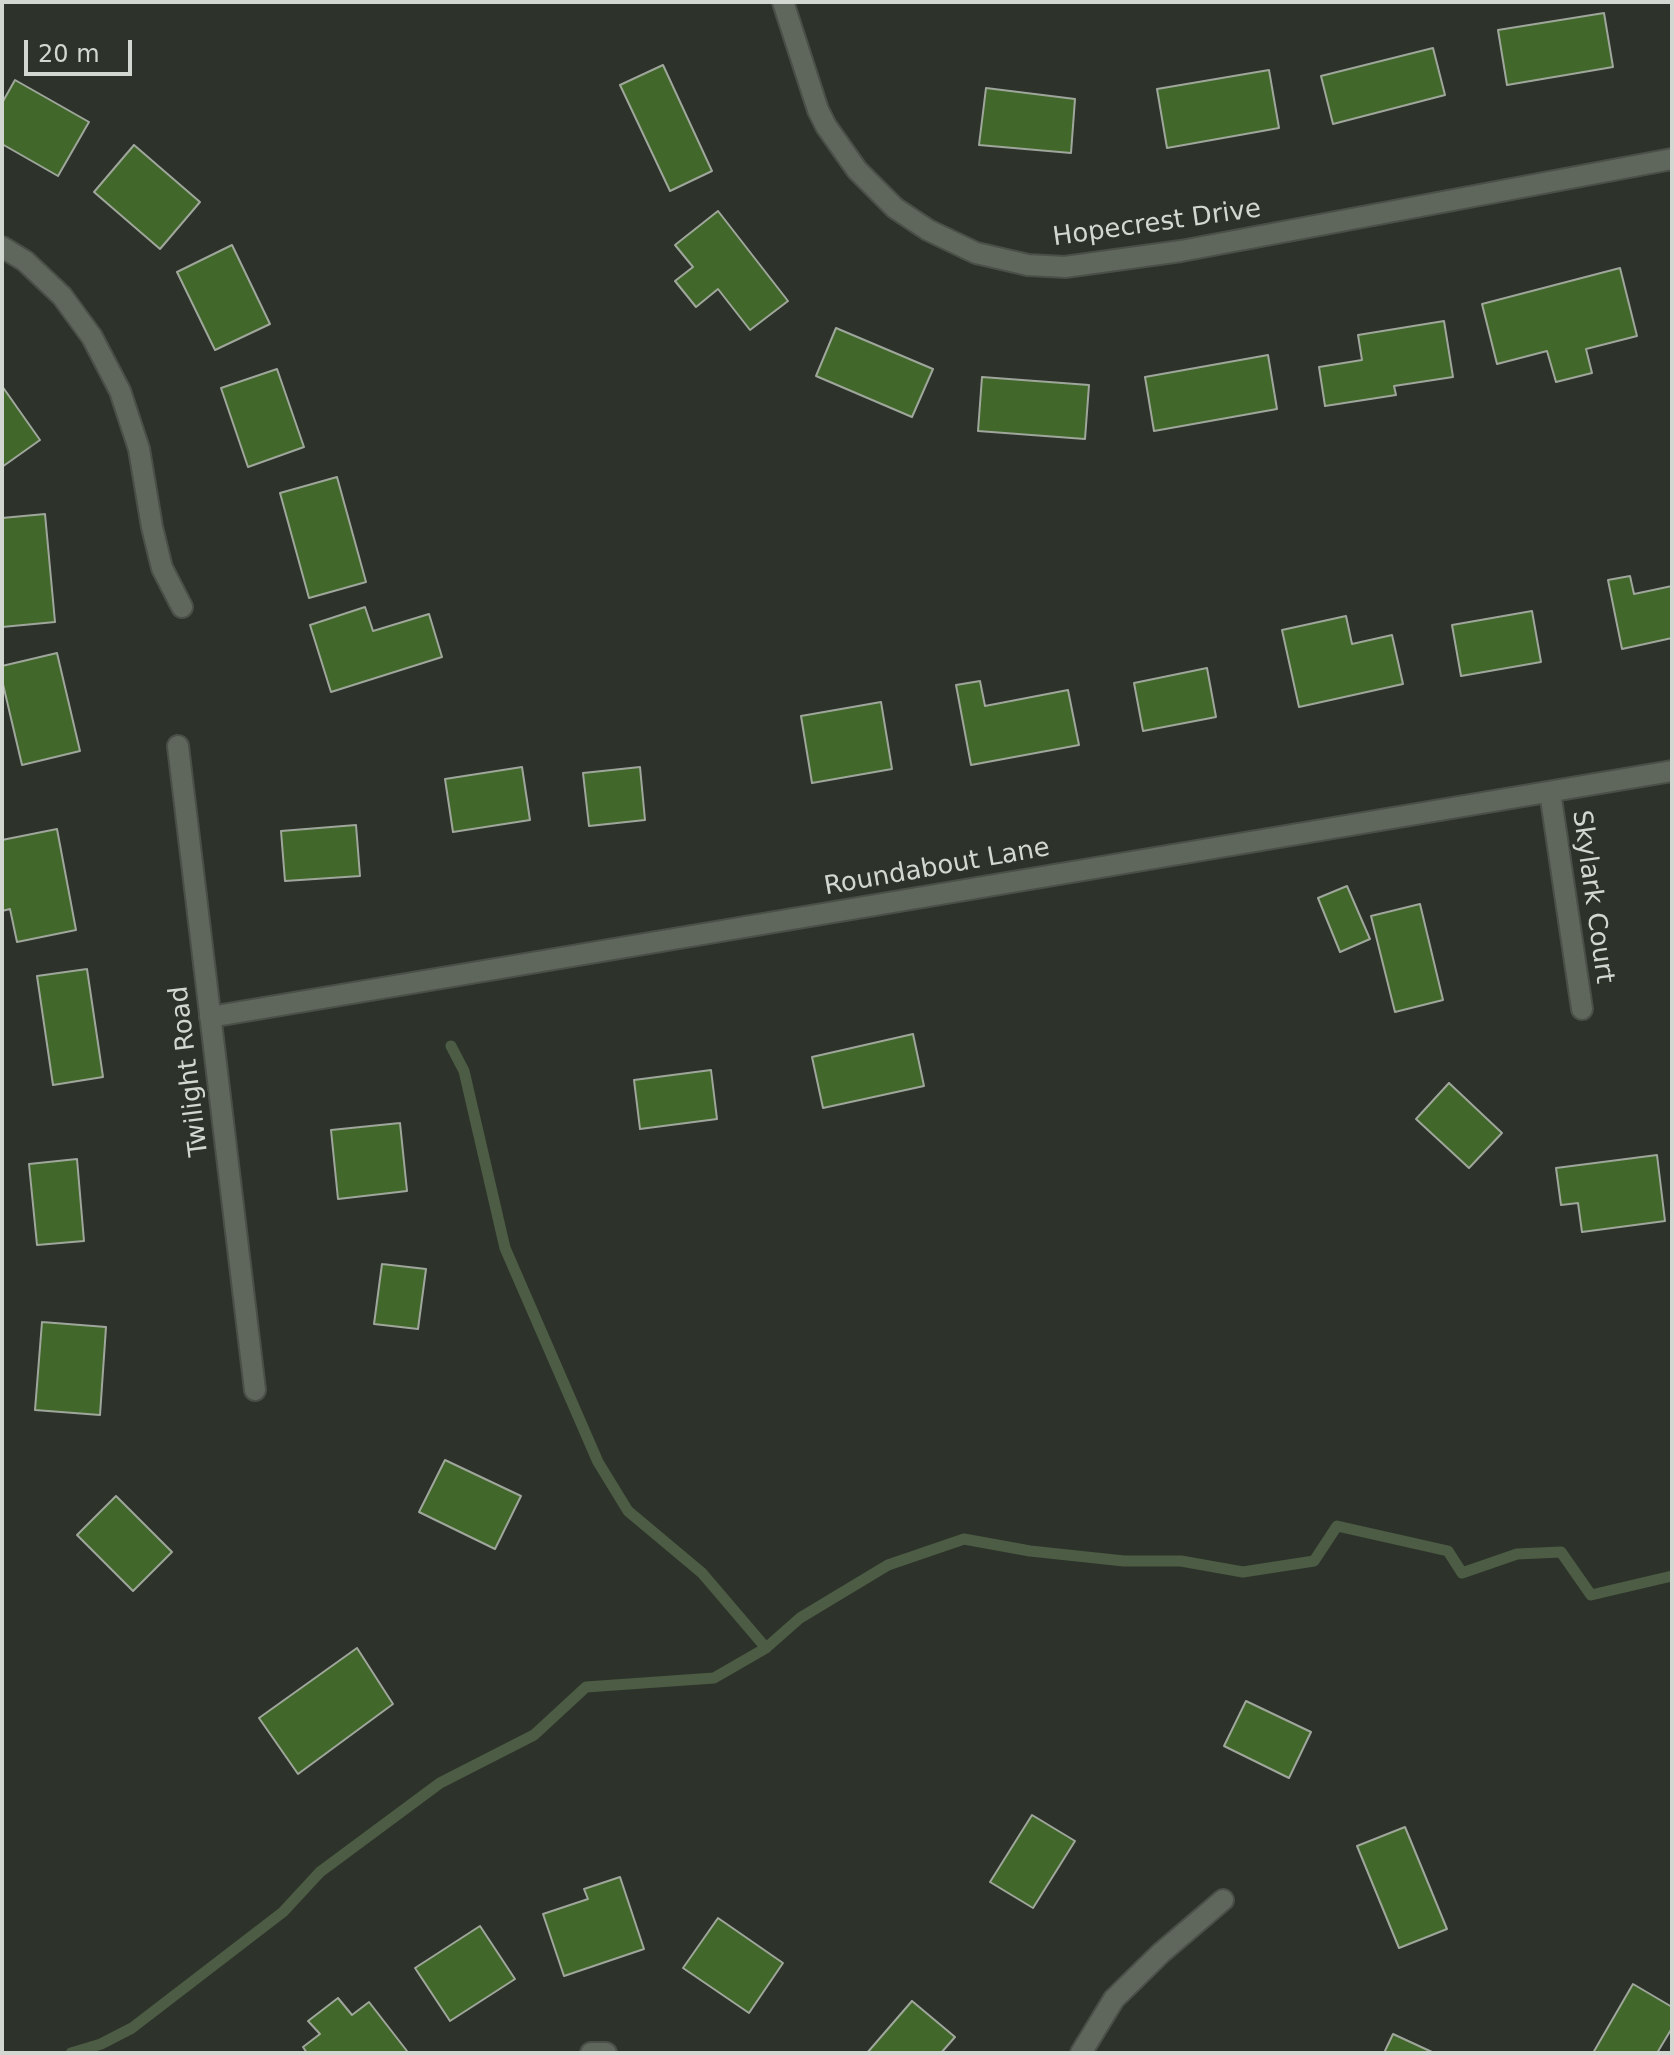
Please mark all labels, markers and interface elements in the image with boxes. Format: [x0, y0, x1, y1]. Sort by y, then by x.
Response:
scale bar [28, 24, 136, 74]
text: 20 m [38, 40, 100, 68]
street label: Hopecrest Drive [1051, 194, 1263, 254]
street label: Skylark Court [1564, 808, 1620, 986]
street label: Roundabout Lane [822, 833, 1052, 903]
street label: Twilight Road [164, 984, 216, 1158]

